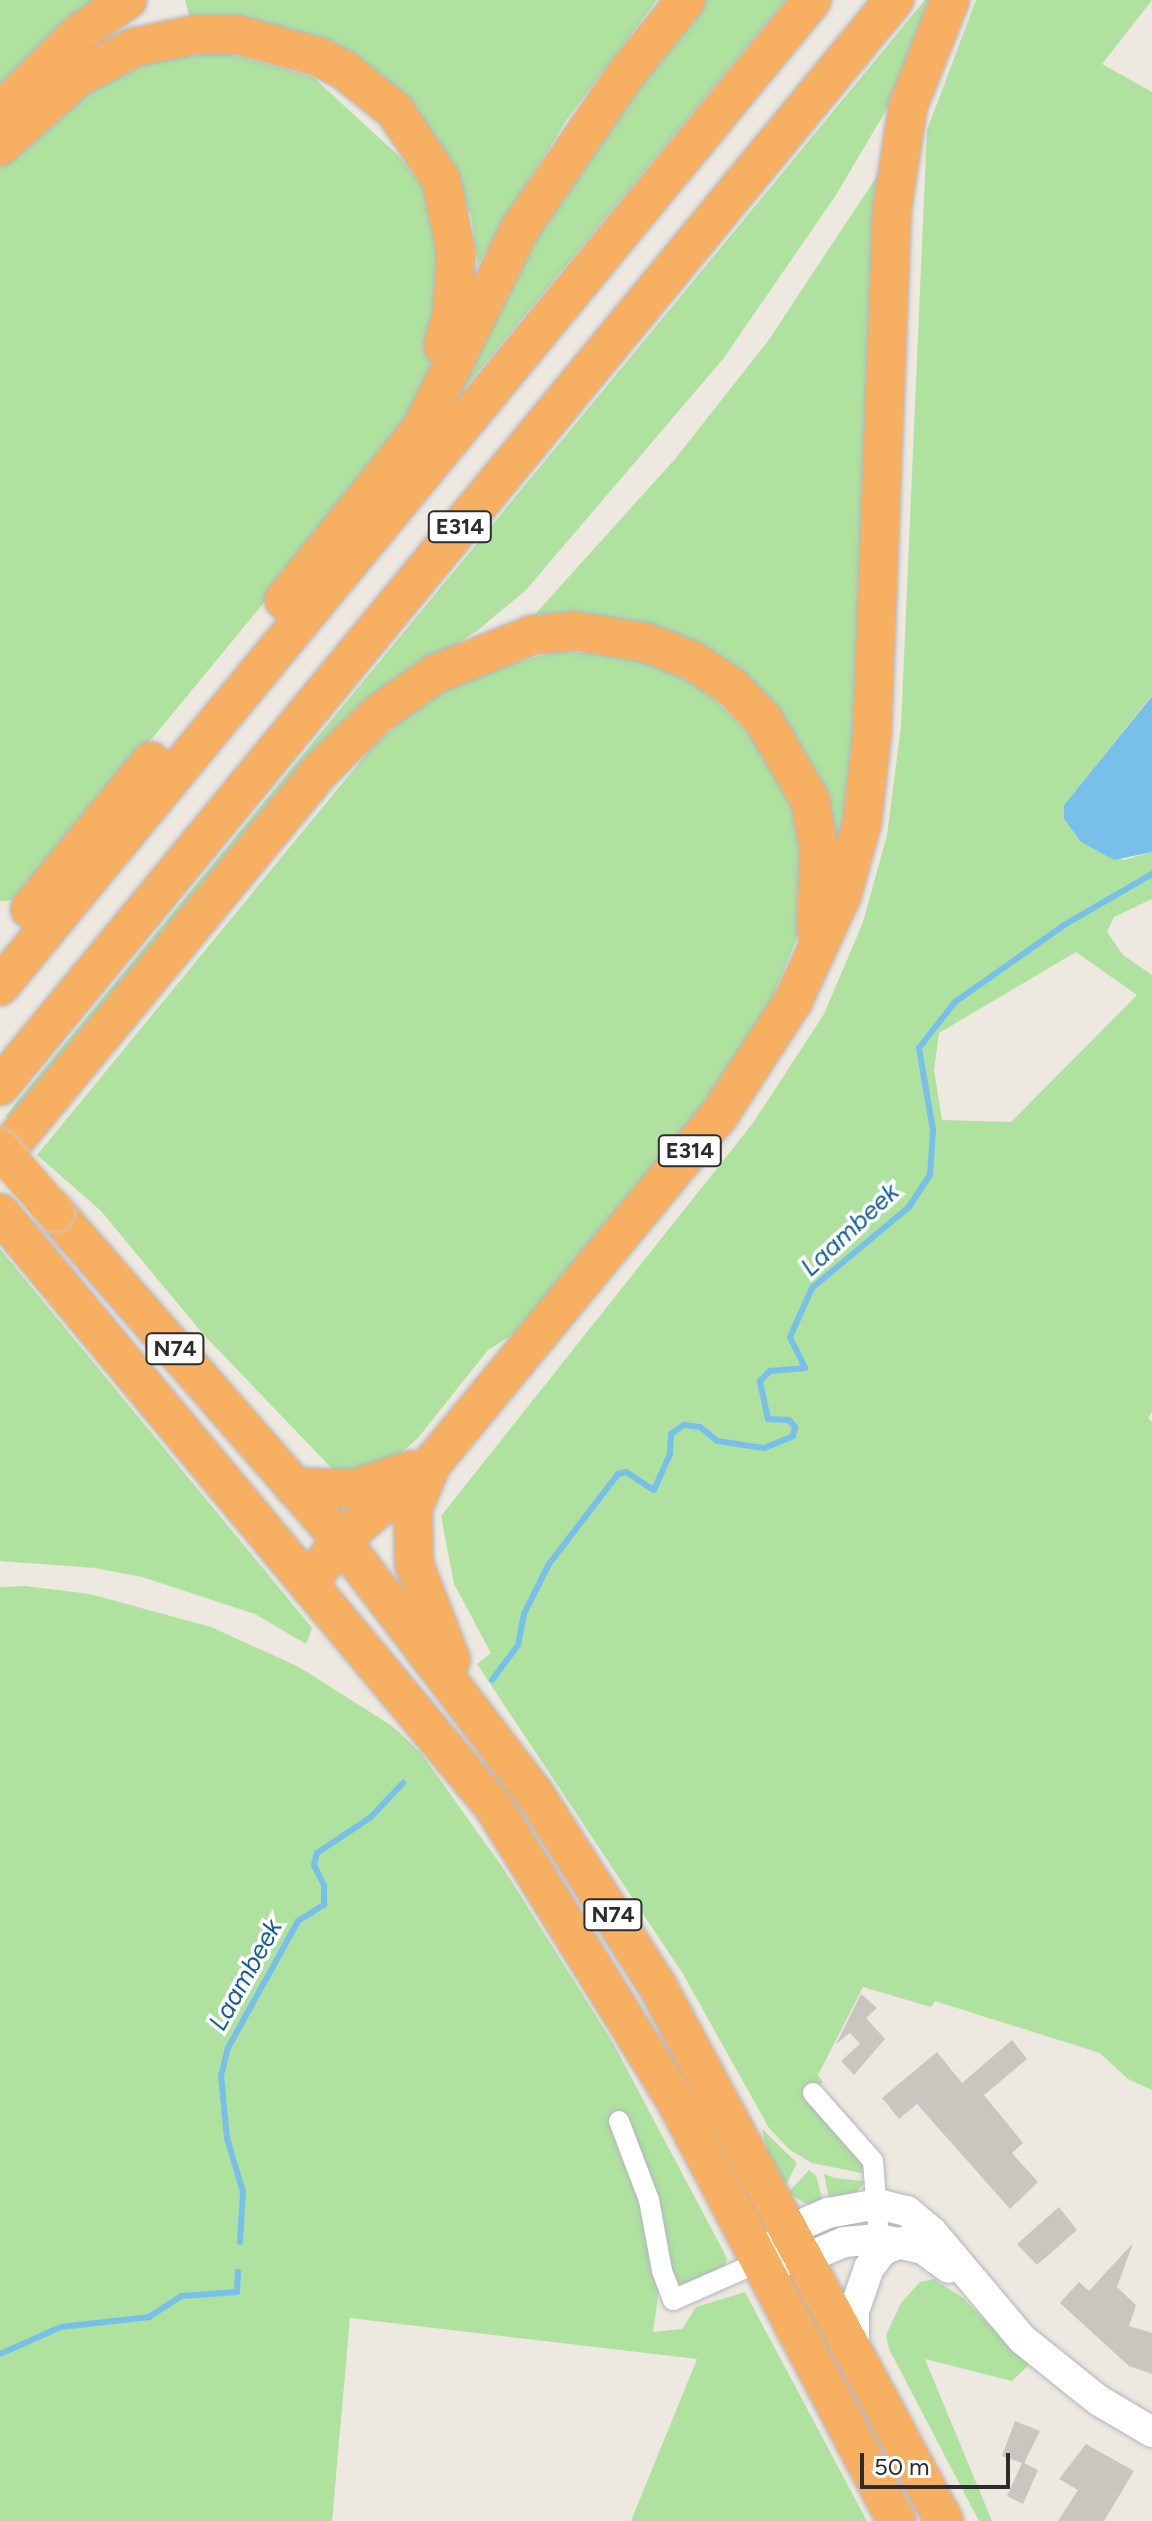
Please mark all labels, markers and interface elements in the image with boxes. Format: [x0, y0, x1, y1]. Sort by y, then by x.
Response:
road number: E314 [426, 509, 494, 545]
road number: E314 [656, 1133, 724, 1169]
water label: Laambeek [795, 1177, 905, 1283]
road number: N74 [145, 1331, 205, 1367]
road number: N74 [583, 1897, 643, 1933]
water label: Laambeek [203, 1914, 289, 2036]
scale bar [864, 2437, 1014, 2487]
text: 50 m [874, 2452, 930, 2481]

